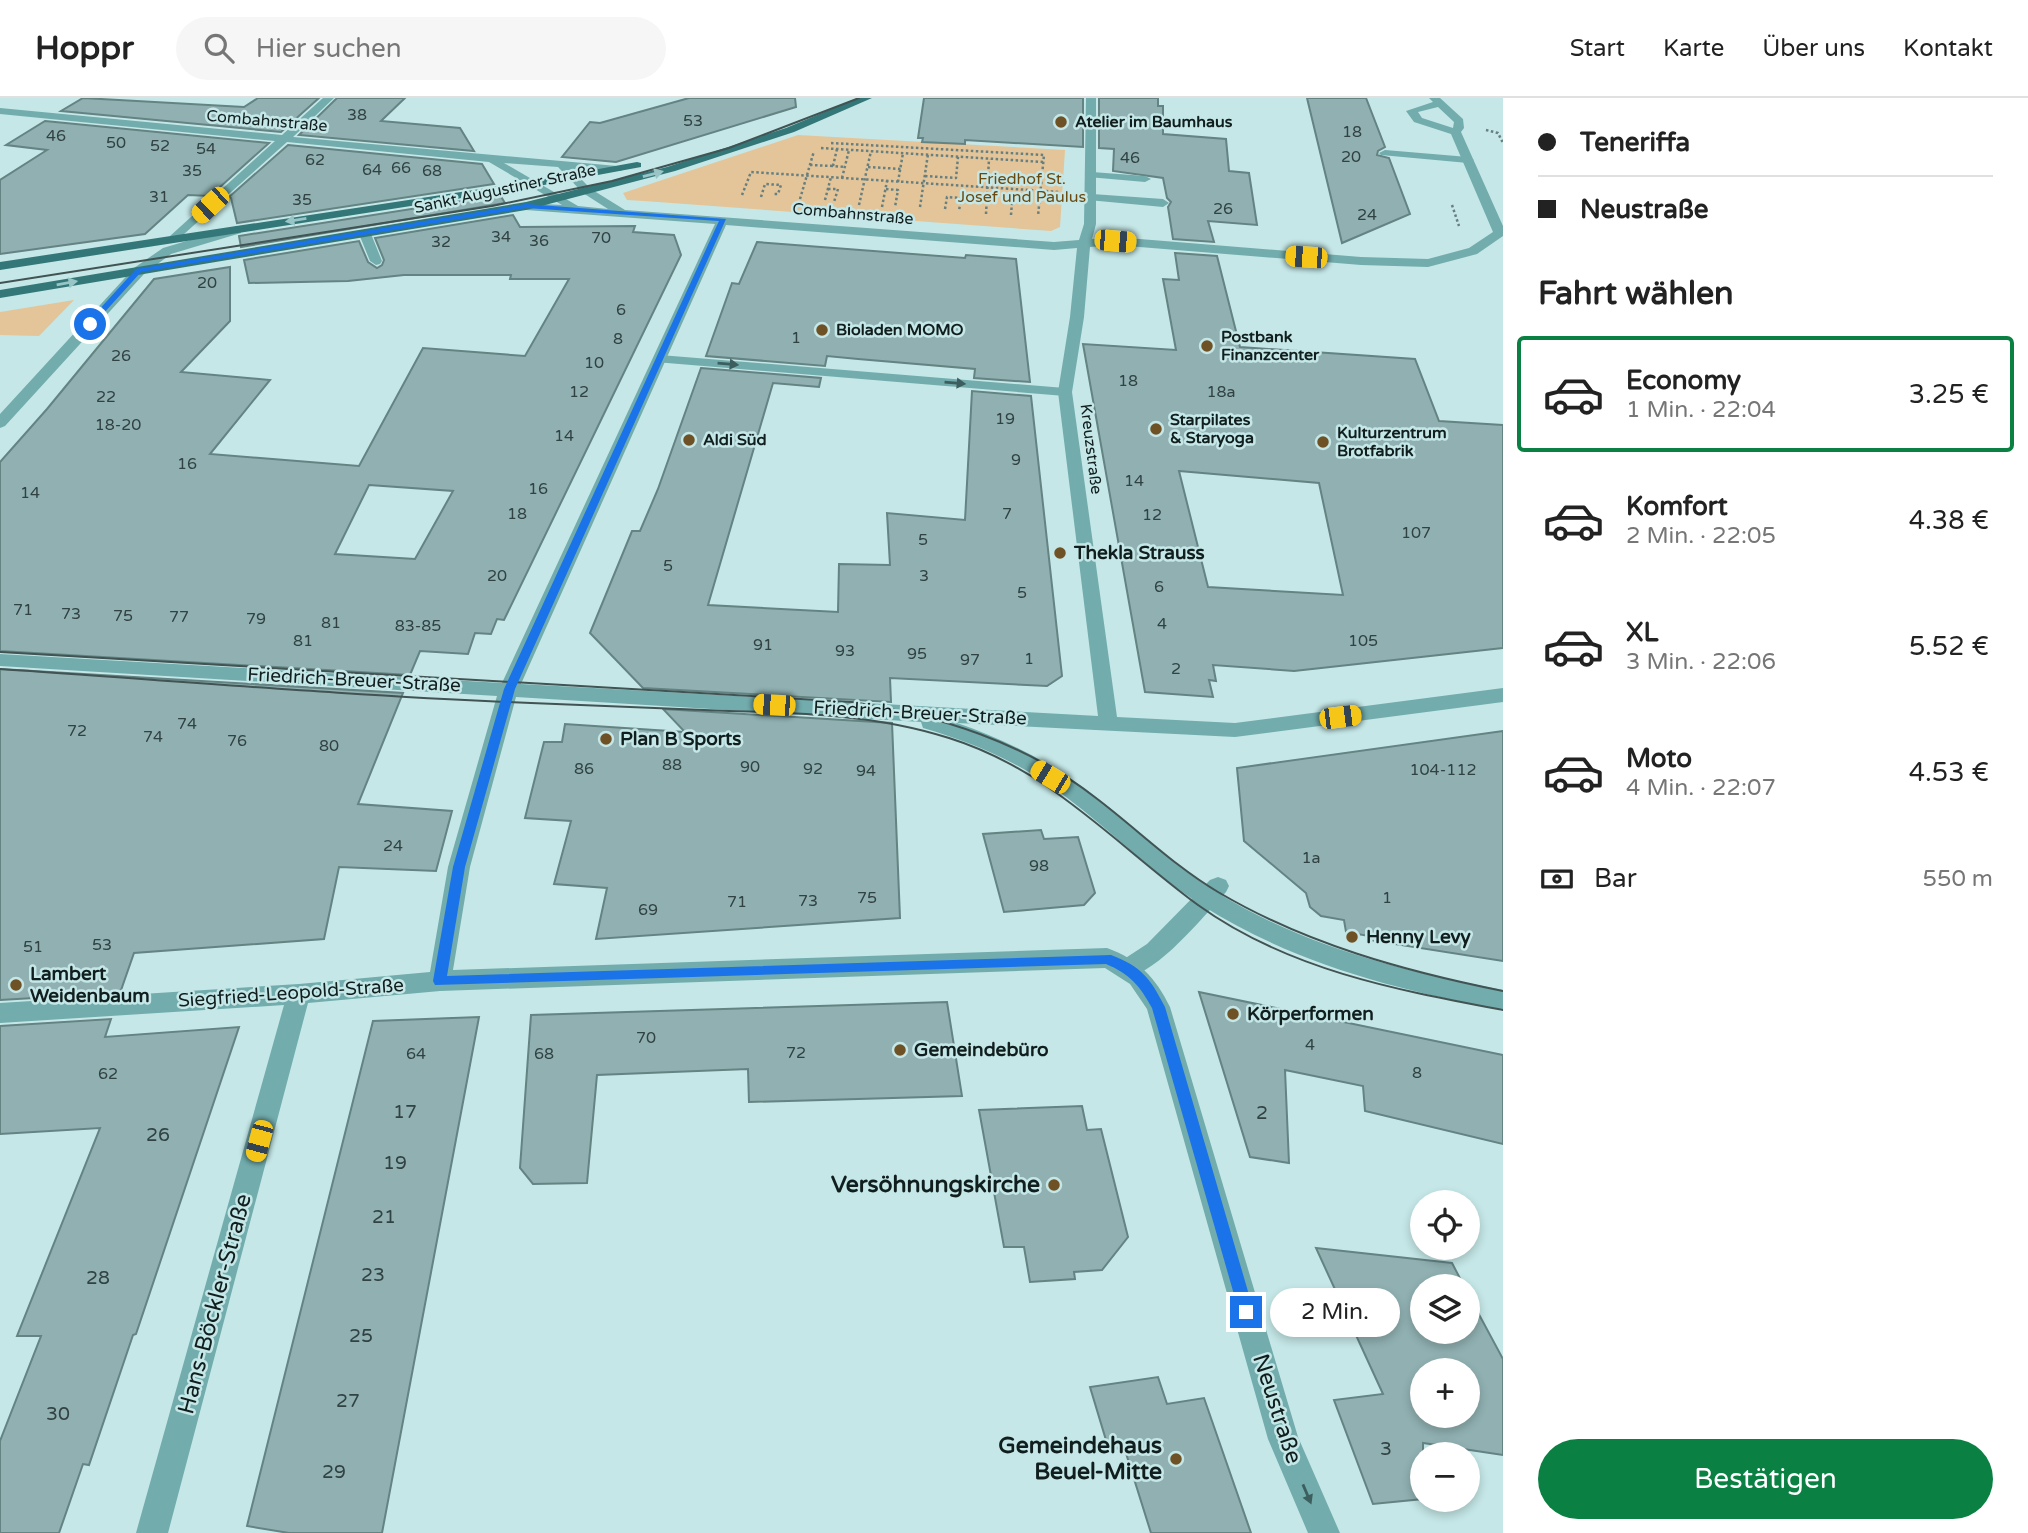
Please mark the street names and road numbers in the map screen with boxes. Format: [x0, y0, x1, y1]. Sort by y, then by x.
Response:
street label: Combahnstraße [206, 106, 328, 136]
street label: Sankt Augustiner Straße [412, 160, 598, 218]
street label: Combahnstraße [792, 199, 914, 229]
street label: Kreuzstraße [1076, 403, 1106, 495]
street label: Friedrich-Breuer-Straße [247, 663, 461, 697]
street label: Friedrich-Breuer-Straße [813, 696, 1027, 730]
street label: Siegfried-Leopold-Straße [177, 974, 405, 1012]
street label: Hans-Böckler-Straße [172, 1191, 258, 1417]
street label: Neustraße [1246, 1351, 1308, 1467]

